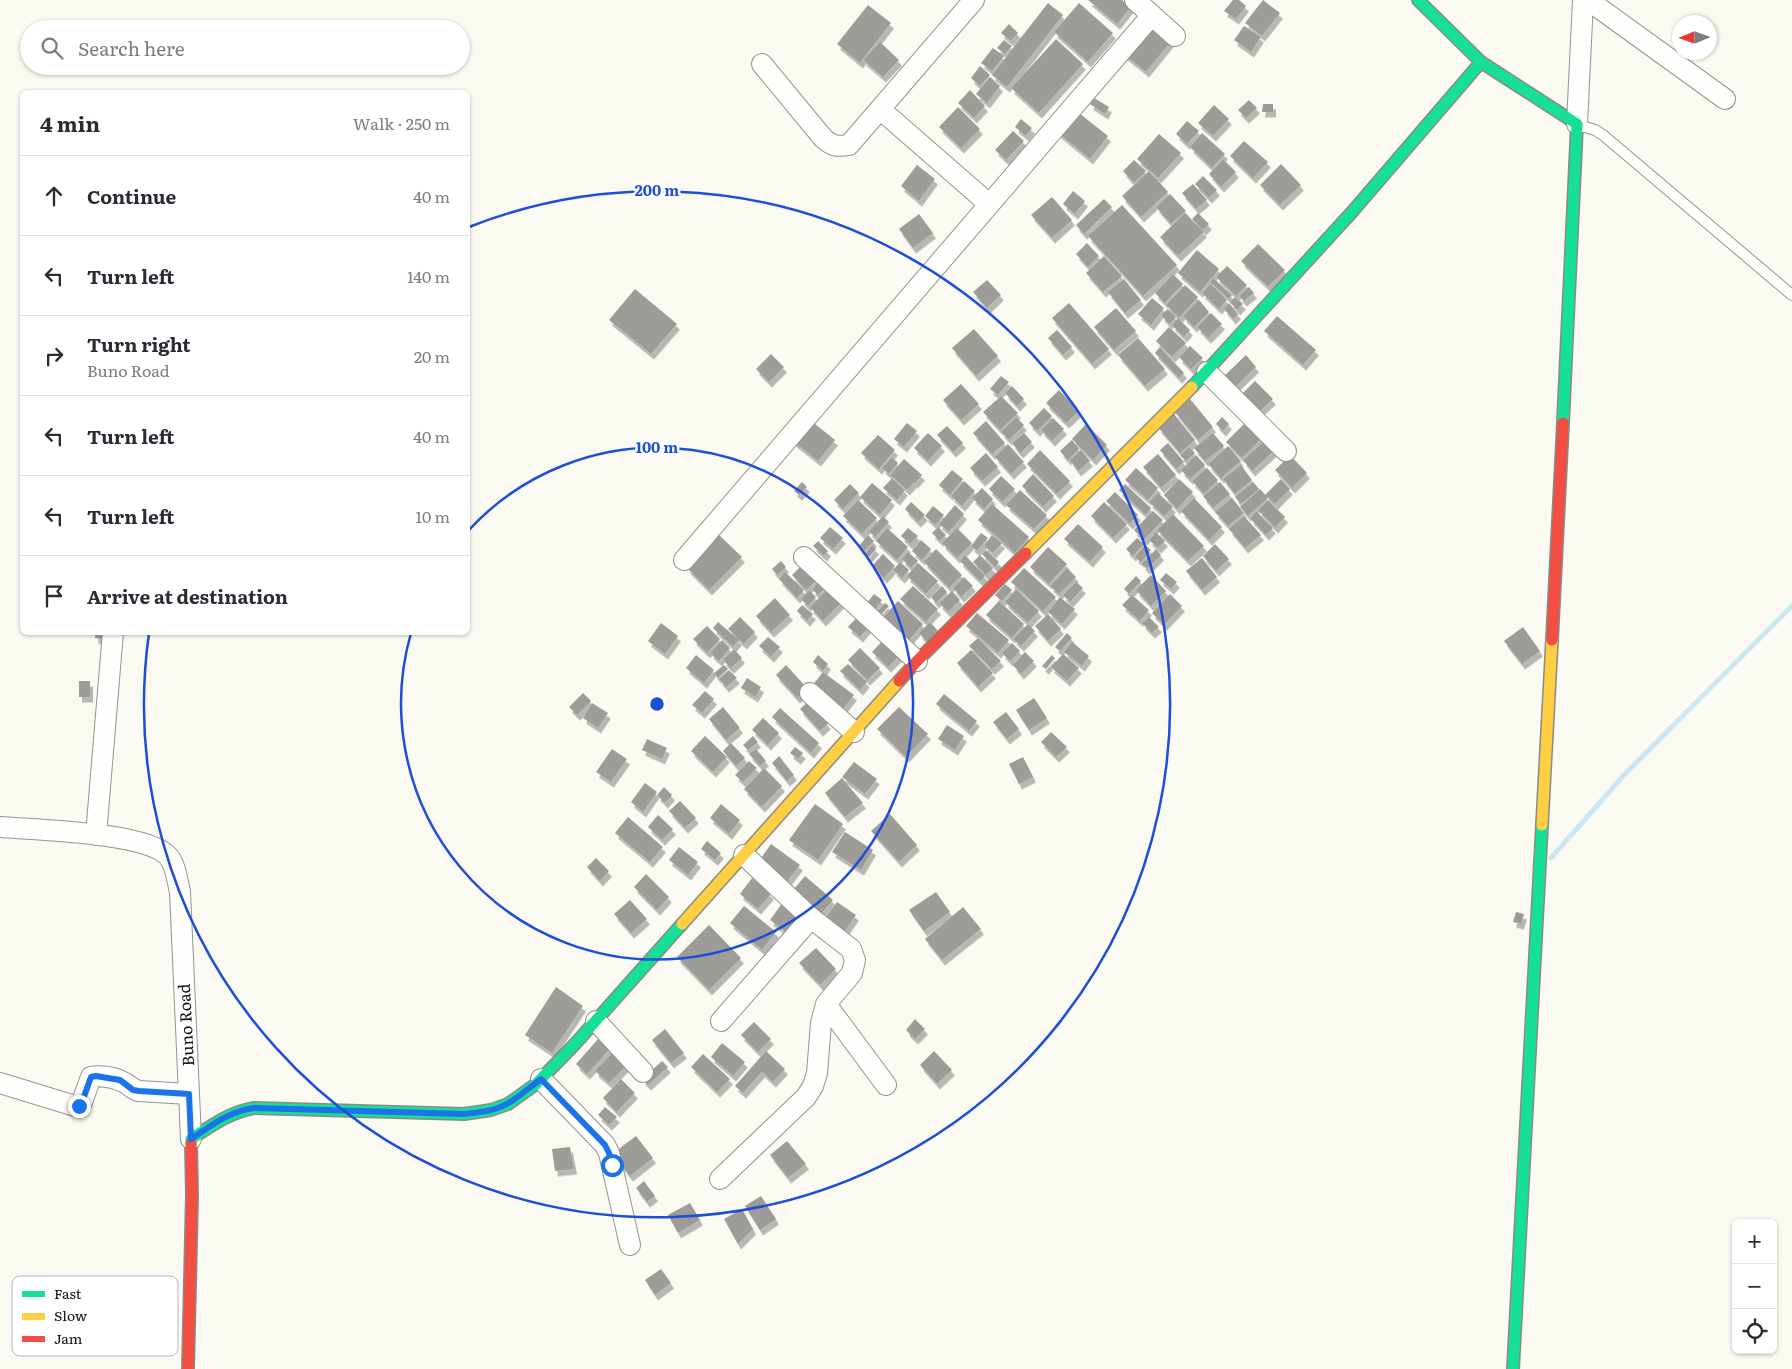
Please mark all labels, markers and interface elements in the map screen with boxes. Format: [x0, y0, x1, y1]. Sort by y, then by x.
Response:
north arrow [1672, 15, 1717, 60]
search box [20, 20, 470, 75]
icon: search [38, 34, 66, 62]
text: Search here [78, 34, 185, 62]
text: 4 min [40, 107, 100, 138]
text: Walk · 250 m [353, 111, 450, 135]
text: 200 m [635, 178, 679, 201]
icon: ahead [40, 182, 68, 210]
text: Continue [87, 182, 176, 210]
text: 40 m [413, 184, 450, 208]
icon: left [40, 262, 68, 290]
text: Turn left [87, 262, 174, 290]
text: 140 m [407, 264, 450, 288]
text: Turn right [87, 330, 191, 358]
icon: right [40, 342, 68, 370]
text: 20 m [414, 344, 450, 368]
text: Buno Road [87, 358, 170, 382]
icon: left [40, 422, 68, 450]
text: Turn left [87, 422, 174, 450]
text: 40 m [413, 424, 450, 448]
text: 100 m [636, 435, 678, 458]
icon: left [40, 502, 68, 530]
text: Turn left [87, 502, 174, 530]
text: 10 m [416, 504, 450, 528]
icon: arrive [40, 582, 68, 610]
text: Arrive at destination [87, 582, 288, 610]
centre of rings [648, 695, 666, 713]
street label: Buno Road [171, 983, 199, 1067]
route end [68, 1095, 91, 1118]
route start [601, 1154, 624, 1177]
map controls [1732, 1219, 1777, 1354]
button: + [1732, 1219, 1777, 1264]
button: − [1732, 1264, 1777, 1309]
legend [12, 1276, 178, 1356]
text: Fast [54, 1283, 82, 1303]
text: Slow [54, 1305, 87, 1325]
button: locate [1732, 1309, 1777, 1354]
text: Jam [54, 1328, 83, 1348]

